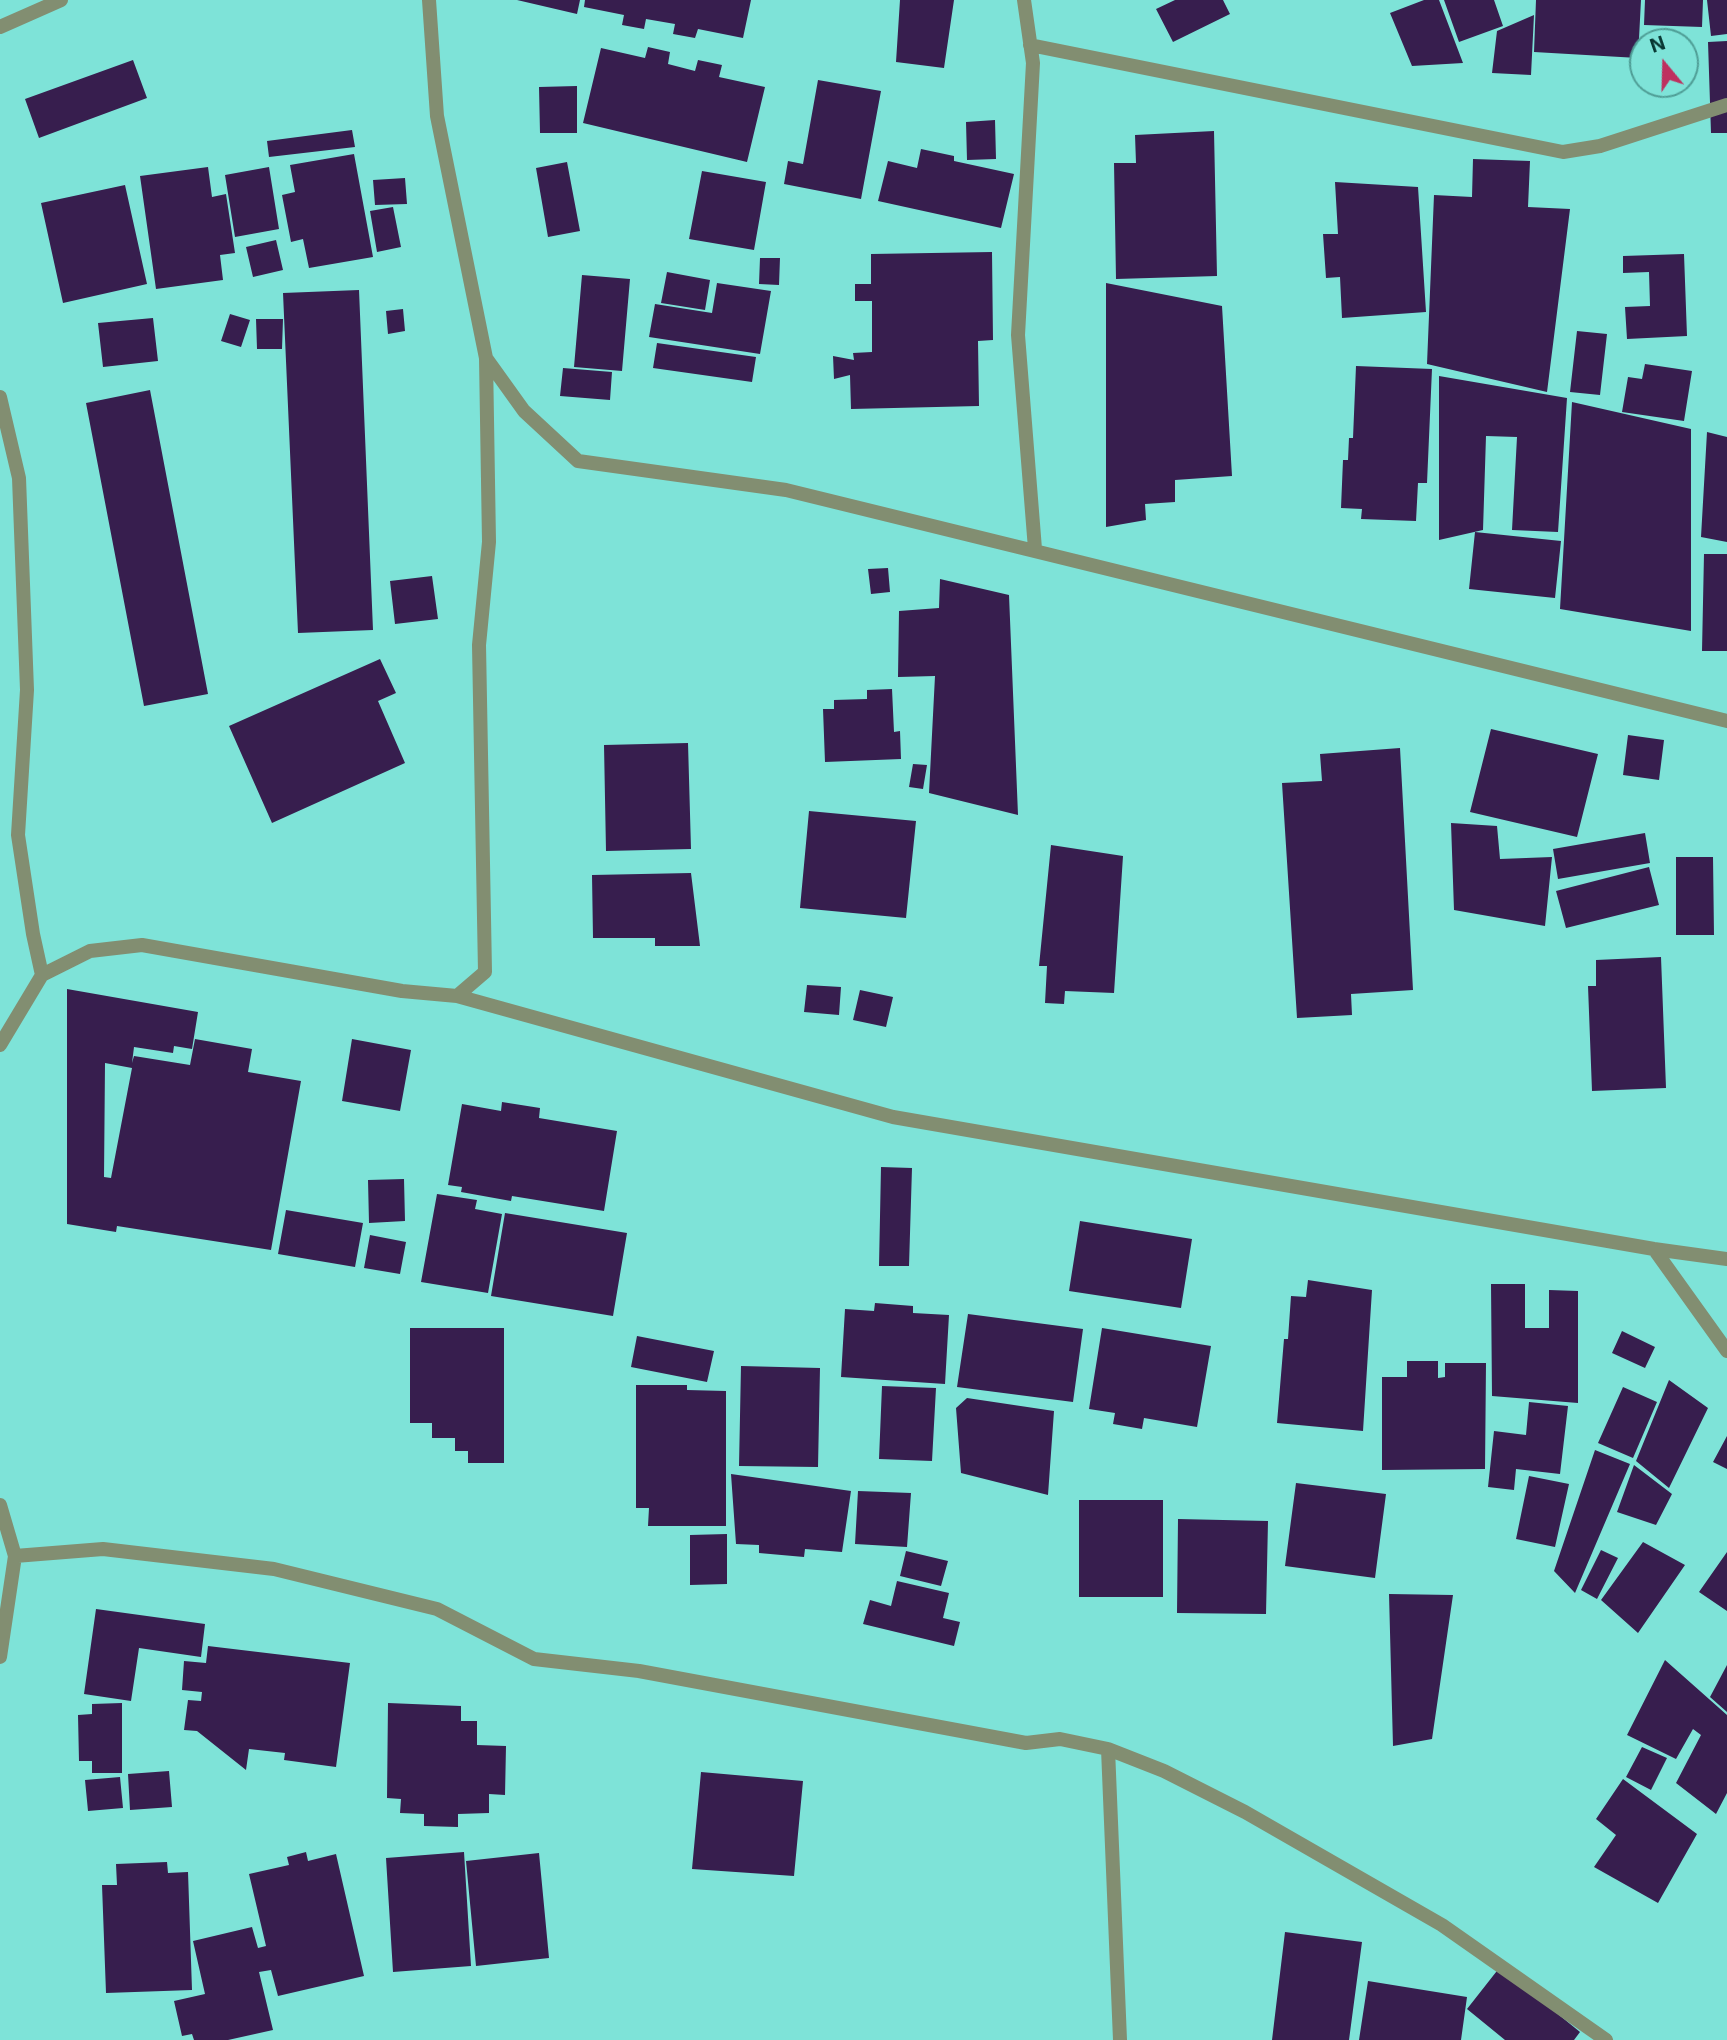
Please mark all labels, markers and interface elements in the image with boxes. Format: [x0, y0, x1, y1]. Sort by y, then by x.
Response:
north arrow [1629, 28, 1699, 98]
text: N [1647, 31, 1668, 58]

